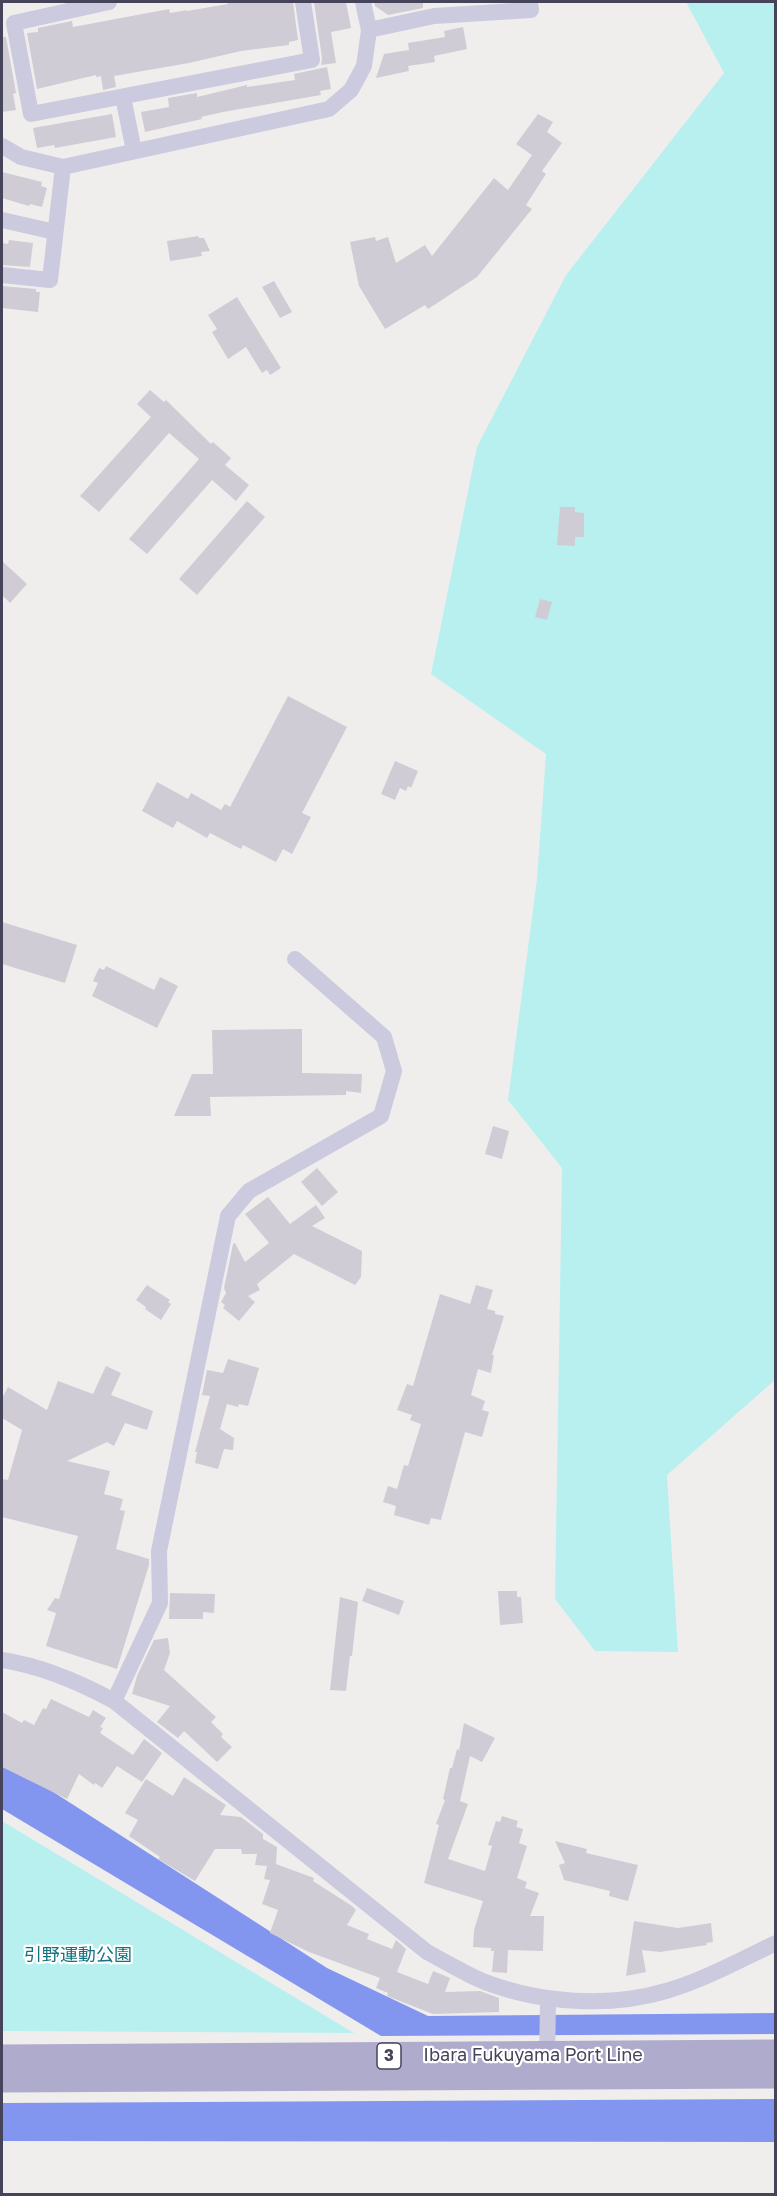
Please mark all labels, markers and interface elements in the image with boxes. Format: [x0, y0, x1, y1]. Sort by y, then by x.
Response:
park label: 引野運動公園 [24, 1944, 132, 1966]
road number: 3 [377, 2043, 401, 2069]
street label: Ibara Fukuyama Port Line [423, 2044, 643, 2066]

